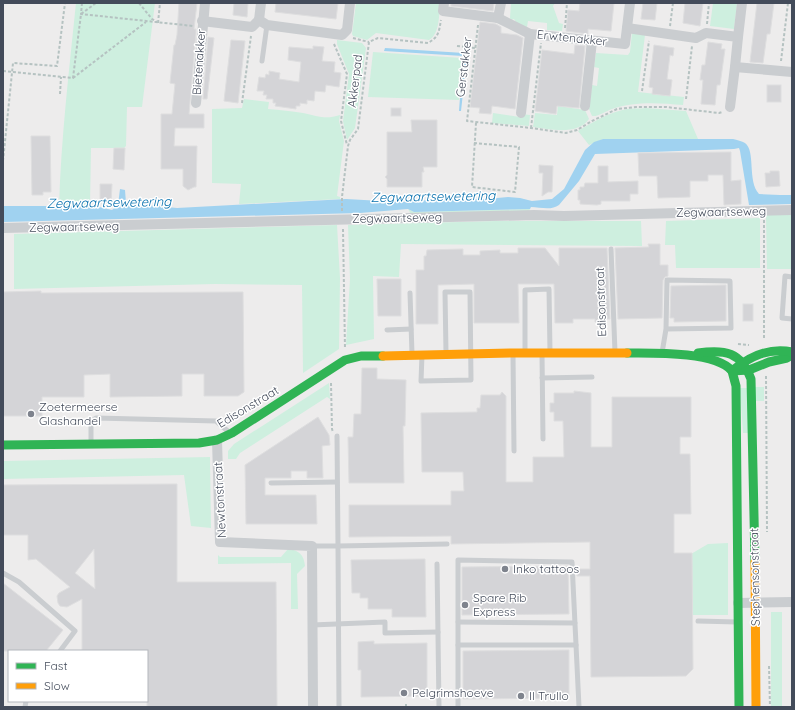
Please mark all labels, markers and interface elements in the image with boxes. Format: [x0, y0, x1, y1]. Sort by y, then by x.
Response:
street label: Erwtenakker [536, 26, 608, 49]
street label: Bietenakker [189, 28, 208, 95]
street label: Gerstakker [452, 36, 475, 98]
street label: Akkerpad [344, 53, 365, 108]
water label: Zegwaartsewetering [370, 187, 496, 205]
water label: Zegwaartsewetering [46, 193, 172, 211]
street label: Zegwaartseweg [676, 203, 766, 220]
street label: Zegwaartseweg [352, 209, 442, 226]
street label: Zegwaartseweg [29, 218, 119, 235]
street label: Edisonstraat [592, 267, 609, 337]
street label: Edisonstraat [214, 382, 281, 431]
place label: Zoetermeerse Glashandel [39, 399, 118, 428]
marker: Zoetermeerse Glashandel [26, 409, 36, 419]
street label: Newtonstraat [210, 462, 229, 538]
street label: Stephensonstraat [746, 528, 763, 626]
place label: Inko tattoos [513, 561, 580, 576]
marker: Inko tattoos [500, 564, 510, 574]
place label: Spare Rib Express [473, 590, 527, 619]
marker: Spare Rib Express [460, 600, 470, 610]
legend [8, 650, 148, 702]
text: Fast [44, 658, 68, 673]
text: Slow [44, 678, 70, 693]
place label: Pelgrimshoeve [412, 685, 494, 700]
marker: Pelgrimshoeve [399, 688, 409, 698]
place label: Il Trullo [529, 688, 569, 703]
marker: Il Trullo [516, 691, 526, 701]

